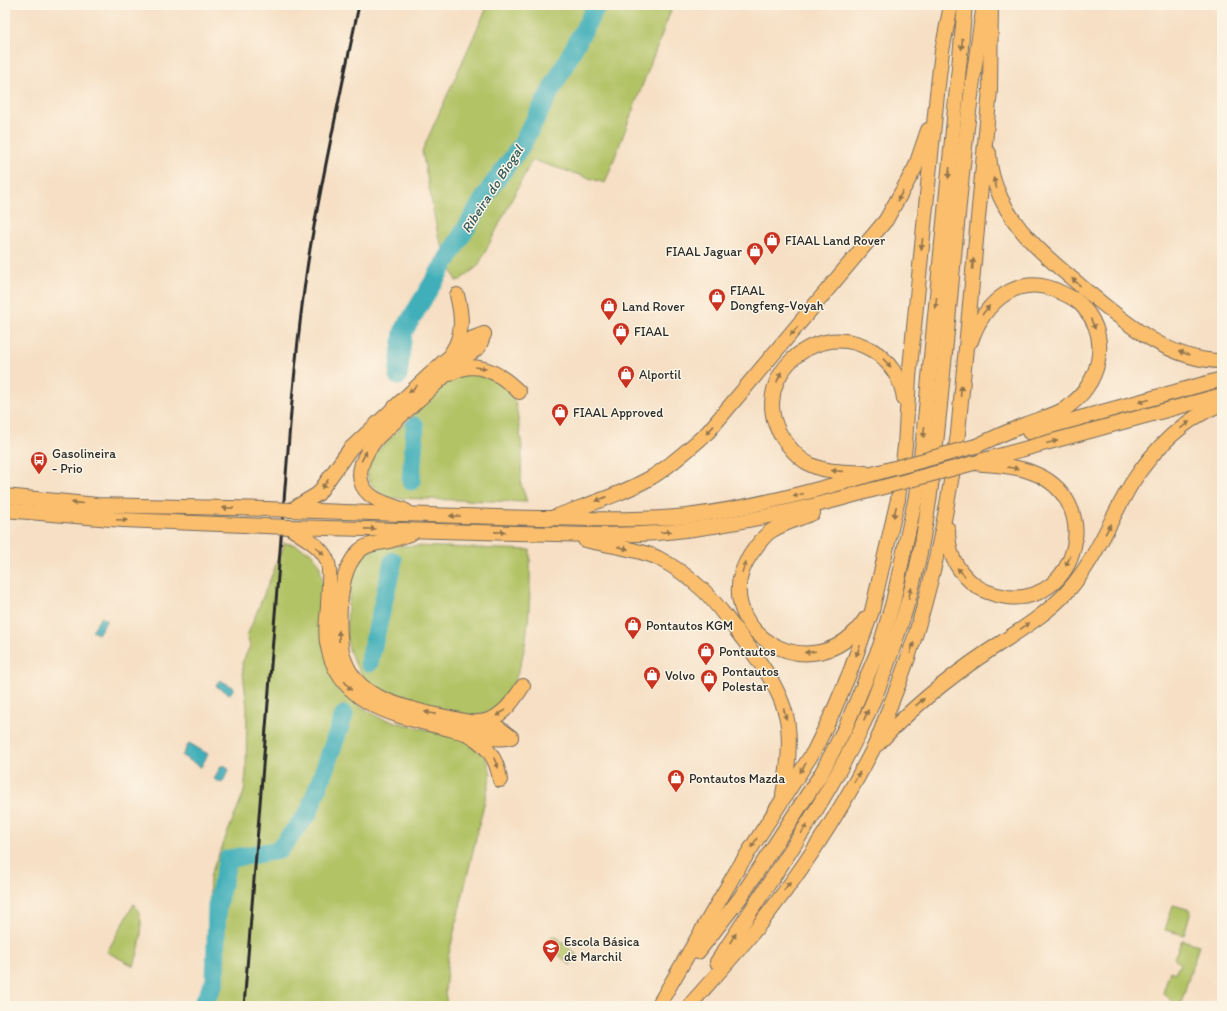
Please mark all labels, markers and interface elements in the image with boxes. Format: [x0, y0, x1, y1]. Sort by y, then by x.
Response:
one-way arrow [958, 38, 965, 50]
water label: Ribeira do Biogal [458, 141, 528, 236]
one-way arrow [946, 167, 952, 179]
one-way arrow [992, 177, 998, 189]
one-way arrow [897, 190, 903, 202]
shop icon: FIAAL Land Rover [762, 230, 782, 255]
place label: FIAAL Land Rover [785, 233, 886, 248]
one-way arrow [919, 238, 926, 250]
shop icon: FIAAL Jaguar [745, 241, 765, 266]
place label: FIAAL Jaguar [666, 244, 742, 259]
one-way arrow [970, 258, 977, 270]
one-way arrow [1071, 278, 1082, 286]
place label: FIAAL Dongfeng-Voyah [730, 283, 824, 313]
shop icon: FIAAL Dongfeng-Voyah [707, 287, 727, 312]
shop icon: Land Rover [599, 296, 619, 321]
one-way arrow [933, 297, 939, 309]
place label: Land Rover [622, 299, 686, 314]
one-way arrow [982, 305, 991, 315]
one-way arrow [1090, 318, 1096, 329]
shop icon: FIAAL [611, 321, 631, 346]
place label: FIAAL [634, 324, 669, 339]
one-way arrow [790, 326, 799, 336]
one-way arrow [1177, 350, 1189, 356]
one-way arrow [882, 358, 892, 368]
shop icon: Alportil [616, 364, 636, 389]
one-way arrow [475, 366, 487, 372]
place label: Alportil [639, 367, 681, 382]
one-way arrow [776, 371, 782, 383]
one-way arrow [409, 384, 418, 393]
one-way arrow [958, 385, 965, 397]
one-way arrow [1138, 398, 1150, 404]
shop icon: FIAAL Approved [550, 402, 570, 427]
place label: FIAAL Approved [573, 405, 663, 420]
one-way arrow [1179, 421, 1190, 430]
one-way arrow [705, 425, 715, 435]
one-way arrow [921, 426, 928, 438]
one-way arrow [1046, 438, 1059, 444]
place label: Gasolineira - Prio [52, 446, 116, 476]
bus stop icon: Gasolineira - Prio [29, 450, 49, 475]
one-way arrow [361, 450, 368, 462]
one-way arrow [1007, 465, 1019, 471]
one-way arrow [831, 467, 843, 474]
one-way arrow [321, 479, 329, 489]
one-way arrow [791, 492, 804, 498]
one-way arrow [596, 496, 607, 502]
one-way arrow [71, 499, 83, 506]
one-way arrow [221, 505, 234, 511]
one-way arrow [891, 506, 897, 518]
one-way arrow [448, 513, 461, 519]
one-way arrow [116, 517, 129, 523]
one-way arrow [1105, 523, 1111, 534]
one-way arrow [364, 526, 377, 532]
one-way arrow [494, 529, 507, 535]
one-way arrow [660, 529, 672, 536]
one-way arrow [315, 546, 325, 555]
one-way arrow [616, 546, 629, 552]
one-way arrow [1065, 555, 1071, 567]
one-way arrow [742, 561, 748, 573]
one-way arrow [956, 567, 966, 577]
one-way arrow [907, 587, 913, 599]
shop icon: Pontautos KGM [623, 615, 643, 640]
place label: Pontautos KGM [646, 618, 733, 633]
one-way arrow [1020, 622, 1030, 630]
one-way arrow [336, 629, 342, 642]
shop icon: Pontautos [696, 641, 716, 666]
one-way arrow [909, 642, 915, 654]
place label: Pontautos [719, 644, 776, 659]
one-way arrow [855, 646, 861, 658]
one-way arrow [804, 649, 817, 656]
place label: Pontautos Polestar [722, 664, 779, 694]
shop icon: Volvo [642, 665, 662, 690]
place label: Volvo [665, 668, 695, 683]
shop icon: Pontautos Polestar [699, 668, 719, 693]
one-way arrow [344, 680, 352, 691]
one-way arrow [914, 698, 925, 707]
one-way arrow [782, 708, 788, 720]
one-way arrow [423, 709, 436, 715]
one-way arrow [496, 709, 506, 717]
one-way arrow [863, 710, 869, 721]
one-way arrow [493, 758, 499, 770]
one-way arrow [799, 762, 806, 774]
shop icon: Pontautos Mazda [666, 768, 686, 793]
place label: Pontautos Mazda [689, 771, 785, 786]
one-way arrow [853, 771, 860, 783]
one-way arrow [800, 823, 807, 835]
one-way arrow [750, 838, 758, 848]
one-way arrow [783, 881, 791, 892]
one-way arrow [729, 933, 737, 943]
place label: Escola Básica de Marchil [564, 934, 640, 964]
school or university icon: Escola Básica de Marchil [541, 938, 561, 963]

